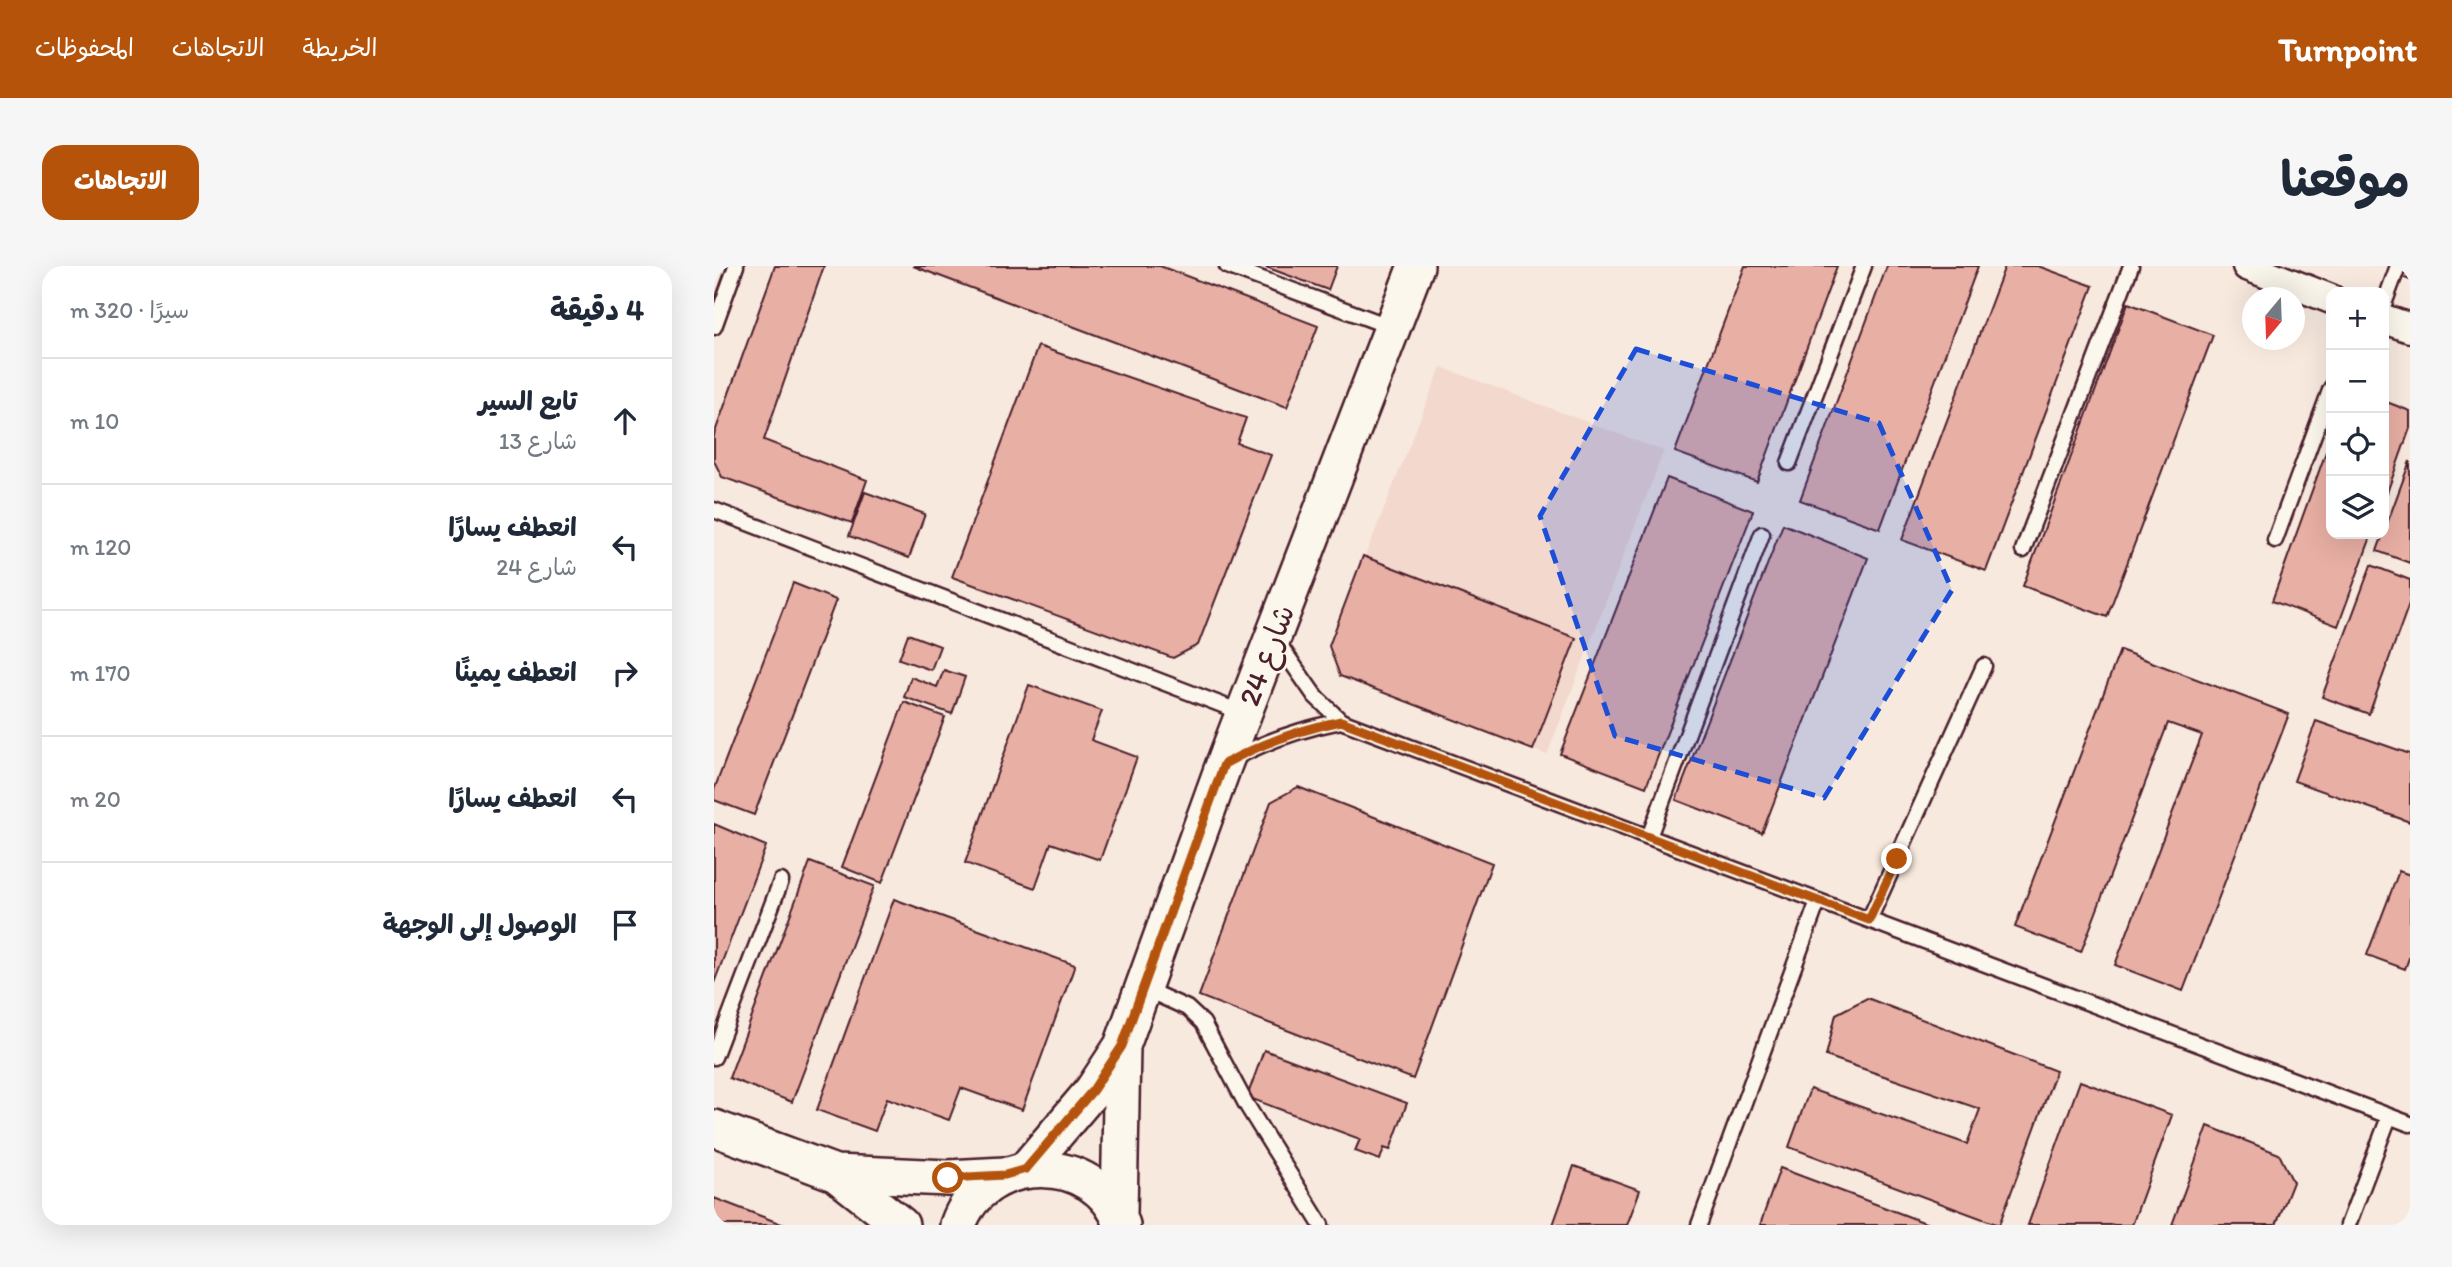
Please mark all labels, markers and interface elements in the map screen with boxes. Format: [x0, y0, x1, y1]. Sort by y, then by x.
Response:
text: Turnpoint [2278, 30, 2417, 69]
text: المحفوظات [35, 33, 134, 62]
text: الاتجاهات [172, 33, 265, 62]
text: الخريطة [303, 33, 377, 62]
button: الاتجاهات [42, 145, 199, 220]
text: موقعنا [2280, 149, 2410, 208]
north arrow [2242, 287, 2305, 350]
map controls [2326, 287, 2389, 539]
button: + [2326, 287, 2389, 350]
text: 4 دقيقة [550, 291, 644, 328]
text: سيرًا · 320 m [70, 296, 189, 324]
button: − [2326, 350, 2389, 413]
text: تابع السير [479, 385, 577, 417]
icon: ahead [606, 402, 644, 440]
text: 10 m [70, 407, 119, 435]
button: locate [2326, 413, 2389, 476]
text: شارع 13 [499, 427, 577, 455]
button: layers [2326, 476, 2389, 539]
text: انعطف يسارًا [448, 511, 577, 543]
icon: left [606, 528, 644, 566]
text: 120 m [70, 533, 131, 561]
text: شارع 24 [496, 553, 577, 581]
street label: شارع 24 [1230, 599, 1305, 712]
icon: right [606, 654, 644, 692]
text: انعطف يمينًا [455, 656, 577, 688]
text: 170 m [70, 659, 131, 687]
icon: left [606, 780, 644, 818]
text: انعطف يسارًا [448, 782, 577, 814]
text: 20 m [70, 785, 121, 813]
route end [1881, 843, 1912, 874]
icon: arrive [606, 906, 644, 944]
text: الوصول إلى الوجهة [383, 908, 577, 940]
route start [932, 1162, 963, 1193]

